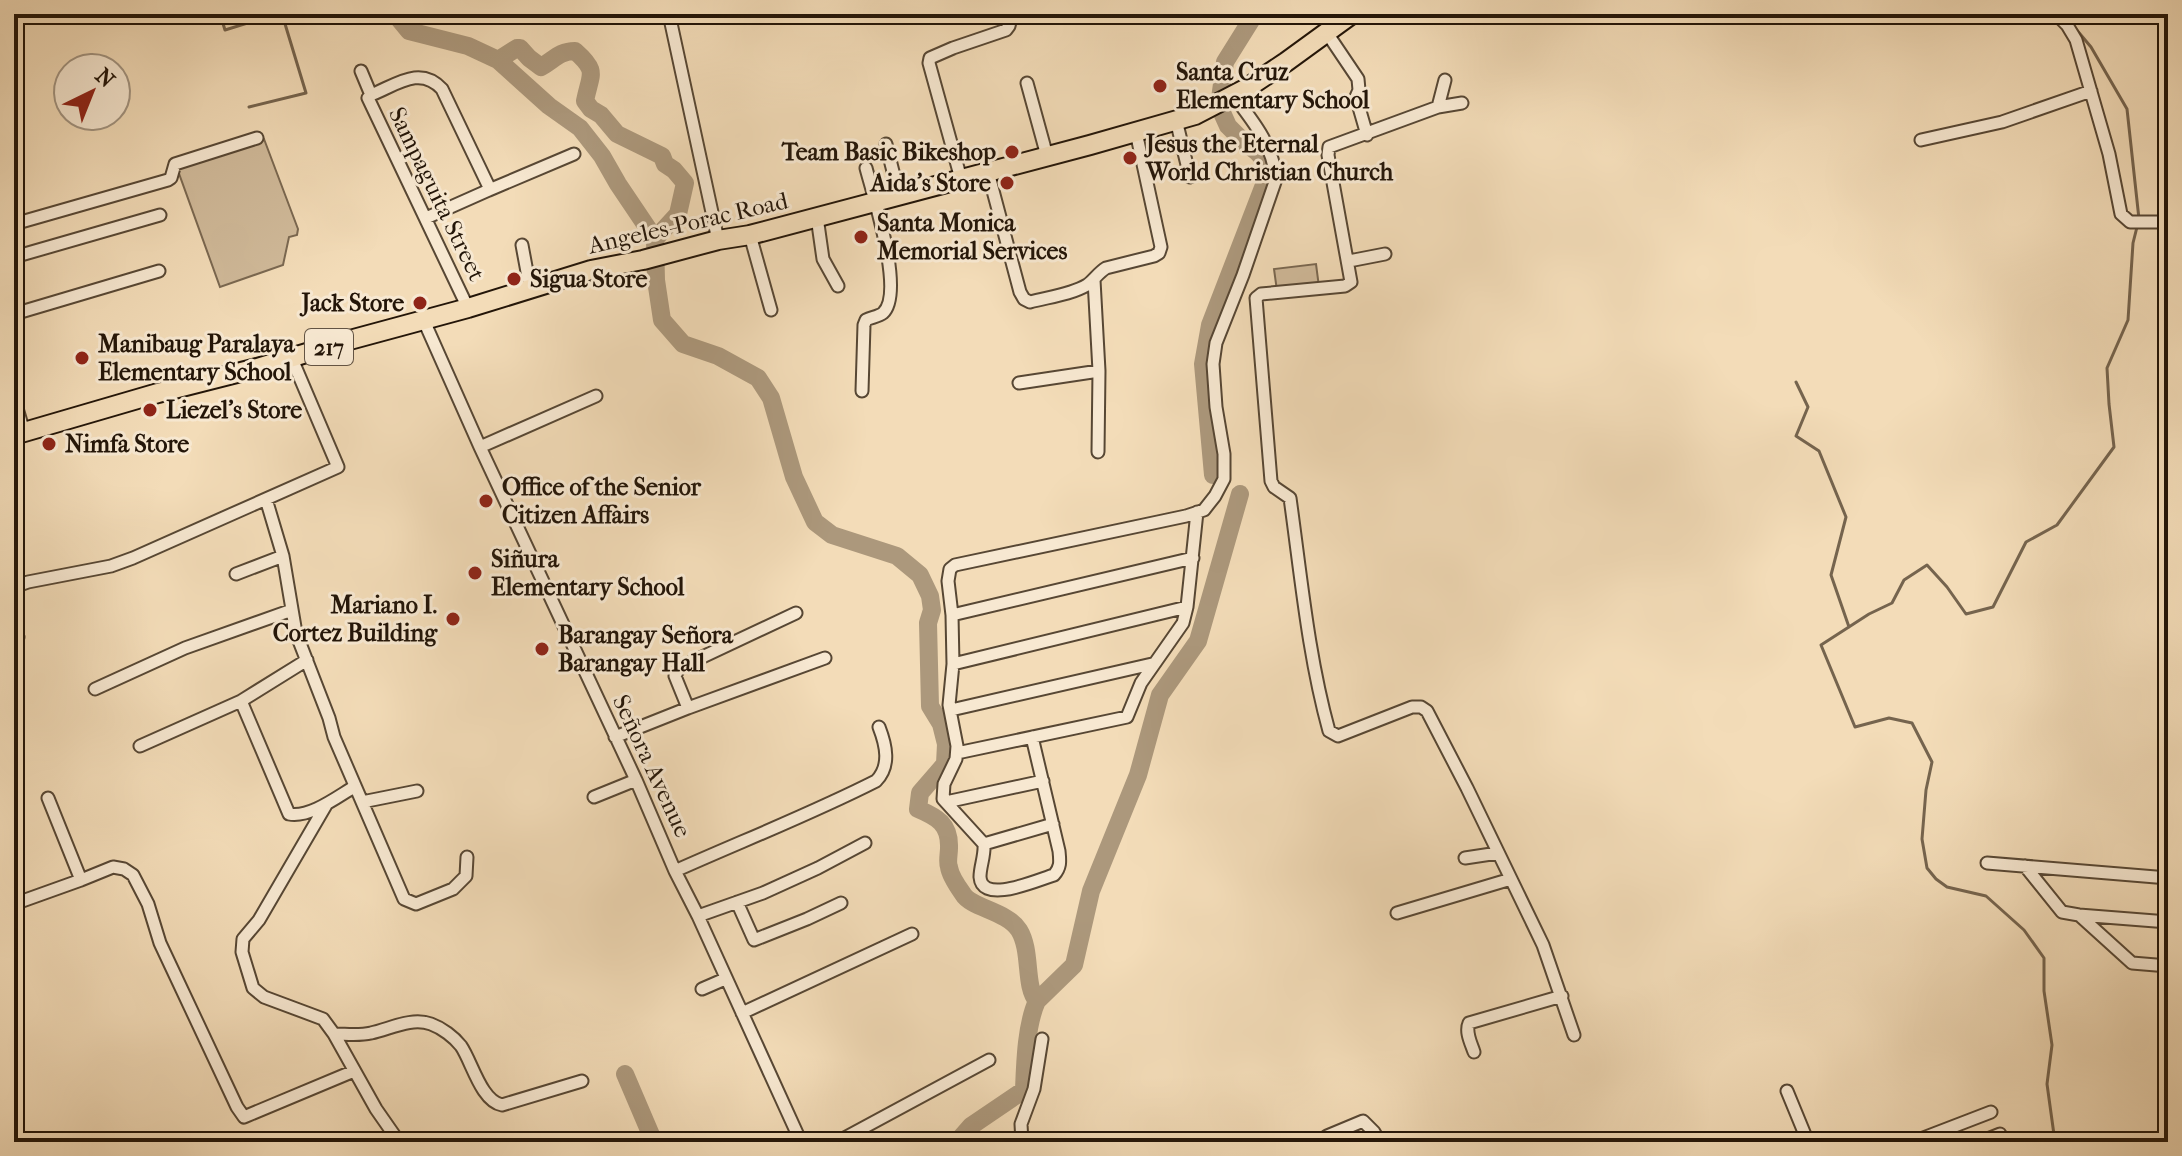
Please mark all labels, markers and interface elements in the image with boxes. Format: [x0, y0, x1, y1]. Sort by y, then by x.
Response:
north arrow [52, 52, 132, 132]
place label: Santa Cruz Elementary School [1176, 58, 1370, 114]
text: N [90, 63, 120, 94]
marker: Santa Cruz Elementary School [1151, 77, 1169, 95]
street label: Sampaguita Street [383, 103, 491, 286]
place label: Jesus the Eternal World Christian Church [1144, 130, 1394, 186]
place label: Team Basic Bikeshop [781, 138, 996, 166]
marker: Team Basic Bikeshop [1003, 143, 1021, 161]
marker: Jesus the Eternal World Christian Church [1121, 149, 1139, 167]
place label: Aida's Store [869, 169, 991, 197]
marker: Aida's Store [998, 174, 1016, 192]
street label: Angeles-Porac Road [585, 186, 791, 260]
place label: Santa Monica Memorial Services [877, 209, 1067, 265]
marker: Santa Monica Memorial Services [852, 228, 870, 246]
place label: Sigua Store [530, 265, 647, 293]
marker: Sigua Store [505, 270, 523, 288]
place label: Jack Store [299, 289, 404, 317]
marker: Jack Store [411, 294, 429, 312]
road number: 217 [305, 329, 353, 365]
place label: Manibaug Paralaya Elementary School [98, 330, 296, 386]
marker: Manibaug Paralaya Elementary School [73, 349, 91, 367]
place label: Liezel's Store [166, 396, 302, 424]
marker: Liezel's Store [141, 401, 159, 419]
place label: Nimfa Store [65, 430, 189, 458]
marker: Nimfa Store [40, 435, 58, 453]
place label: Office of the Senior Citizen Affairs [502, 473, 702, 529]
marker: Office of the Senior Citizen Affairs [477, 492, 495, 510]
place label: Siñura Elementary School [491, 545, 685, 601]
marker: Siñura Elementary School [466, 564, 484, 582]
place label: Mariano I. Cortez Building [273, 591, 438, 647]
marker: Mariano I. Cortez Building [444, 610, 462, 628]
place label: Barangay Señora Barangay Hall [558, 621, 734, 677]
marker: Barangay Señora Barangay Hall [533, 640, 551, 658]
street label: Señora Avenue [607, 690, 697, 842]

